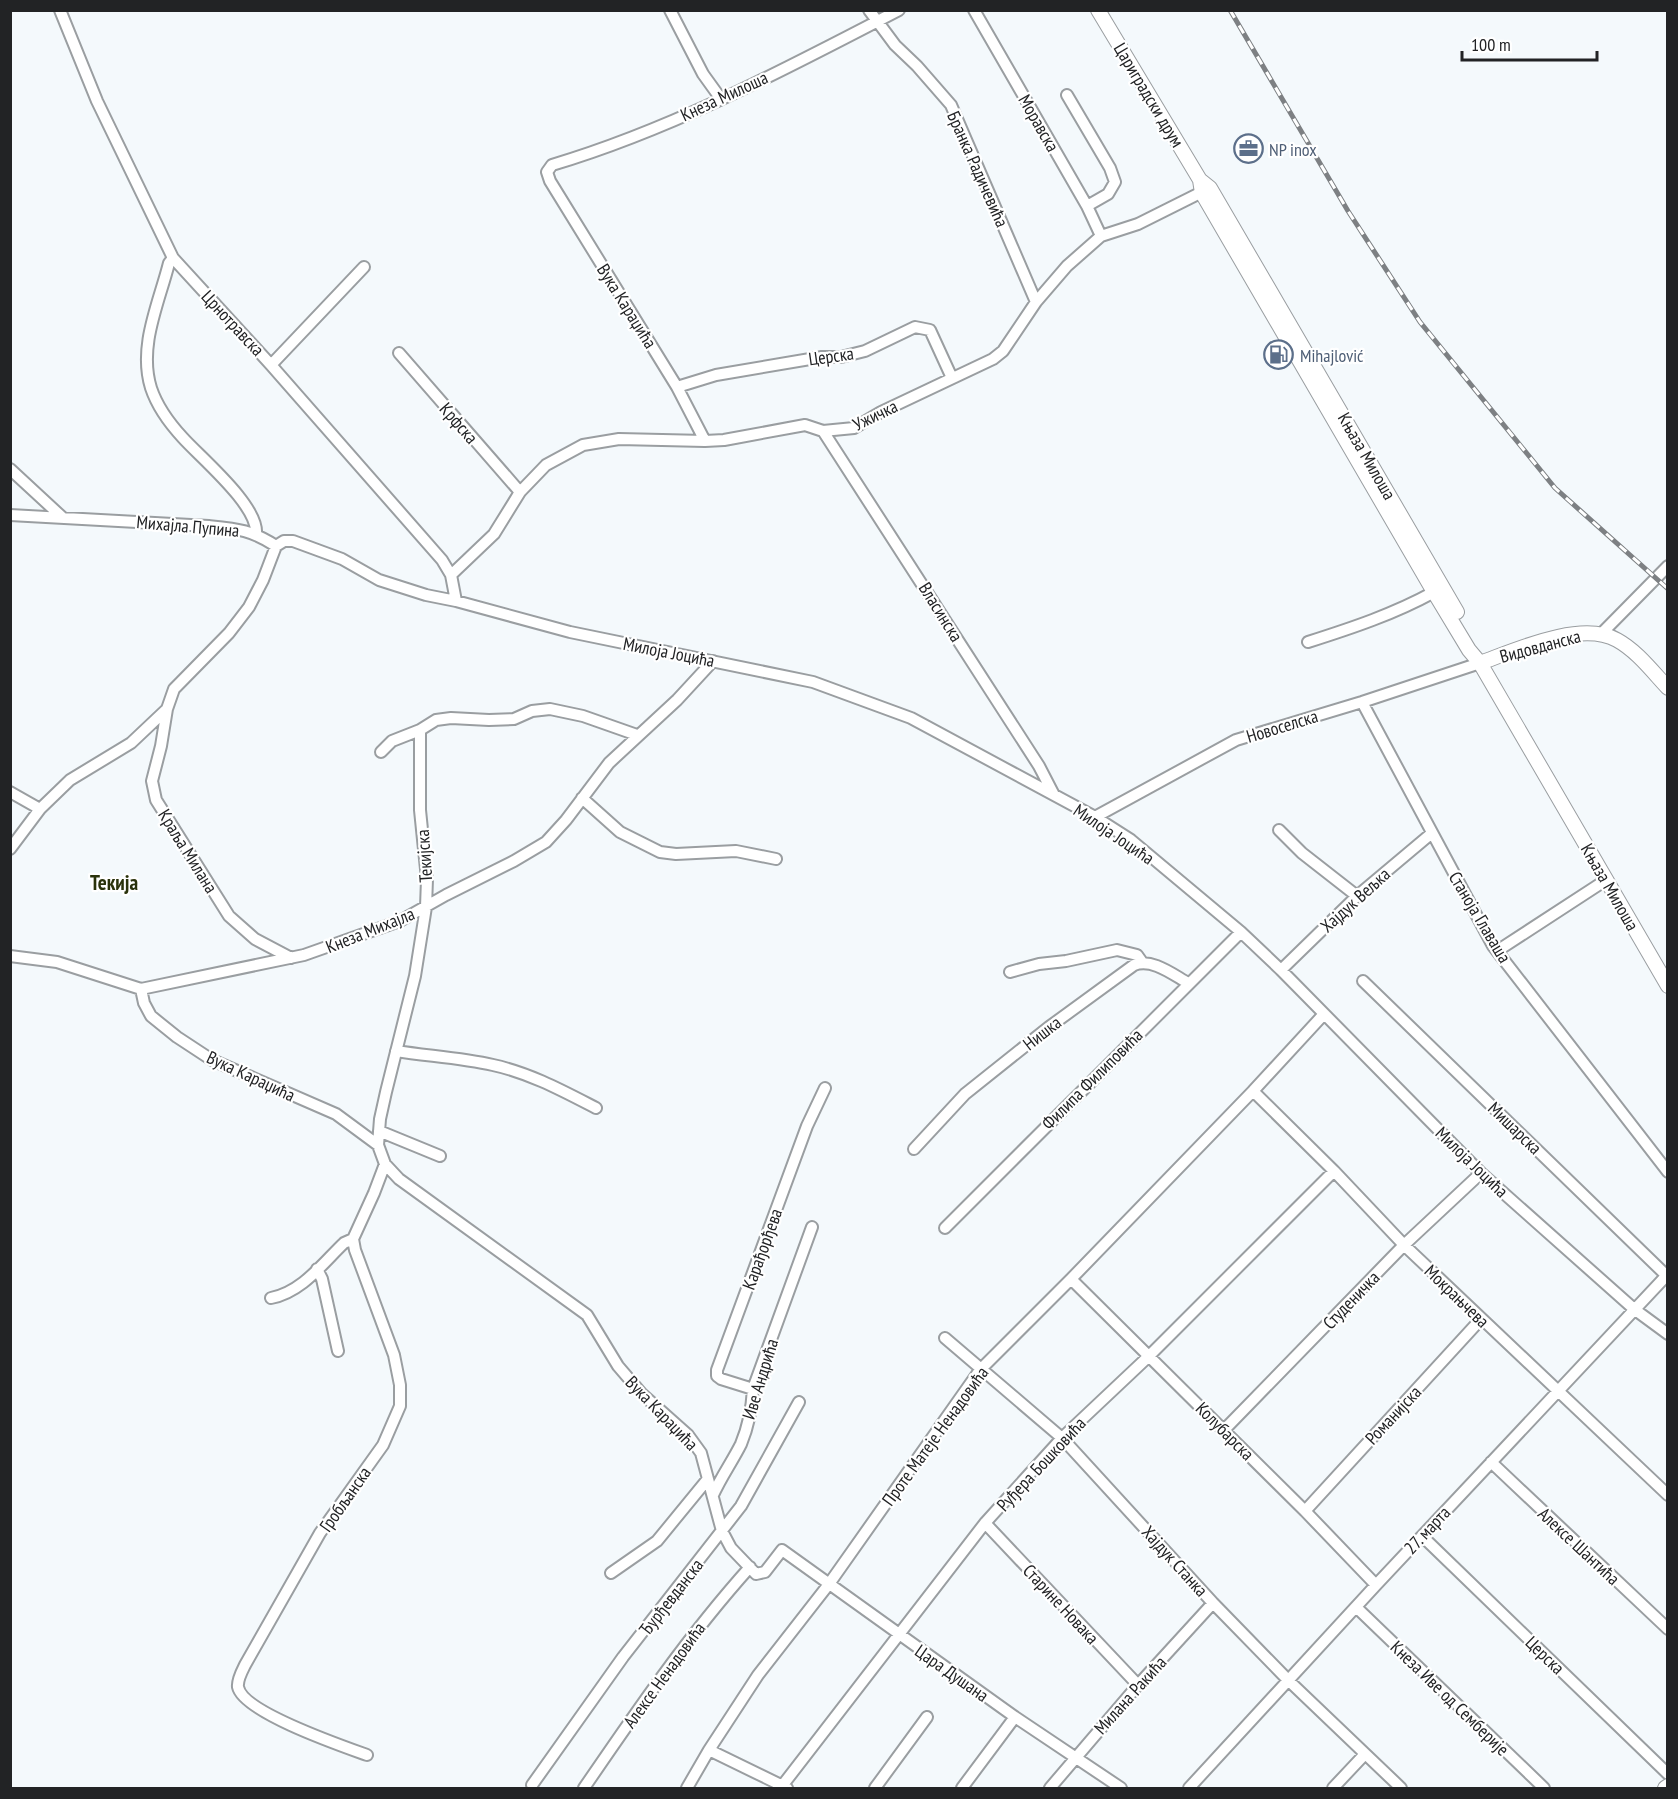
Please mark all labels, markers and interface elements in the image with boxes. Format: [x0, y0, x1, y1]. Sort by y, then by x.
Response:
scale bar [1462, 24, 1597, 62]
text: 100 m [1471, 33, 1511, 56]
street label: Цариградски друм [1109, 39, 1189, 151]
street label: Кнеза Милоша [677, 66, 771, 126]
street label: Моравска [1014, 90, 1064, 156]
street label: Бранка Радичевића [942, 107, 1014, 231]
office icon: NP inox [1232, 133, 1264, 165]
place label: NP inox [1269, 138, 1317, 161]
street label: Вука Караџића [592, 260, 662, 352]
street label: Црнотравска [197, 285, 269, 361]
fuel station icon: Mihajlović [1263, 339, 1295, 371]
street label: Церска [807, 341, 855, 371]
place label: Mihajlović [1300, 344, 1364, 367]
street label: Ужичка [849, 394, 901, 436]
street label: Крфска [435, 398, 483, 448]
street label: Књаза Милоша [1333, 408, 1401, 504]
street label: Михајла Пупина [136, 510, 240, 542]
street label: Власинска [914, 578, 968, 646]
street label: Видовданска [1497, 624, 1583, 668]
street label: Милоја Јоцића [621, 632, 717, 672]
street label: Новоселска [1243, 704, 1321, 748]
street label: Милоја Јоцића [1069, 799, 1159, 869]
street label: Краља Милана [153, 805, 223, 897]
street label: Текијска [411, 829, 437, 883]
street label: Књаза Милоша [1576, 839, 1644, 935]
street label: Хајдук Вељка [1315, 863, 1395, 937]
street label: Станоја Главаша [1444, 867, 1516, 967]
district label: Текија [90, 869, 138, 896]
street label: Кнеза Михајла [322, 902, 418, 958]
street label: Нишка [1018, 1011, 1066, 1055]
street label: Филипа Филиповића [1037, 1024, 1147, 1134]
street label: Вука Караџића [203, 1045, 299, 1107]
street label: Мишарска [1483, 1097, 1547, 1159]
street label: Милоја Јоцића [1431, 1122, 1513, 1202]
street label: Карађорђева [737, 1205, 787, 1293]
street label: Мокрањчева [1420, 1260, 1494, 1332]
street label: Студеничка [1318, 1266, 1384, 1334]
street label: Иве Андрића [737, 1336, 783, 1422]
street label: Проте Матеје Ненадовића [877, 1362, 993, 1510]
street label: Вука Караџића [621, 1371, 703, 1455]
street label: Романијска [1360, 1381, 1426, 1449]
street label: Колубарска [1191, 1397, 1259, 1465]
street label: Руђера Бошковића [991, 1412, 1091, 1516]
street label: Гробљанска [314, 1462, 376, 1536]
street label: 27. марта [1399, 1501, 1455, 1559]
street label: Алексе Шантића [1533, 1502, 1625, 1590]
street label: Хајдук Станка [1137, 1521, 1213, 1601]
street label: Ђурђевданска [634, 1554, 708, 1640]
street label: Старине Новака [1018, 1559, 1104, 1649]
street label: Алексе Ненадовића [618, 1618, 710, 1732]
street label: Церска [1521, 1631, 1569, 1679]
street label: Кнеза Иве од Семберије [1386, 1636, 1514, 1760]
street label: Цара Душана [911, 1639, 993, 1707]
street label: Милана Ракића [1089, 1651, 1171, 1739]

